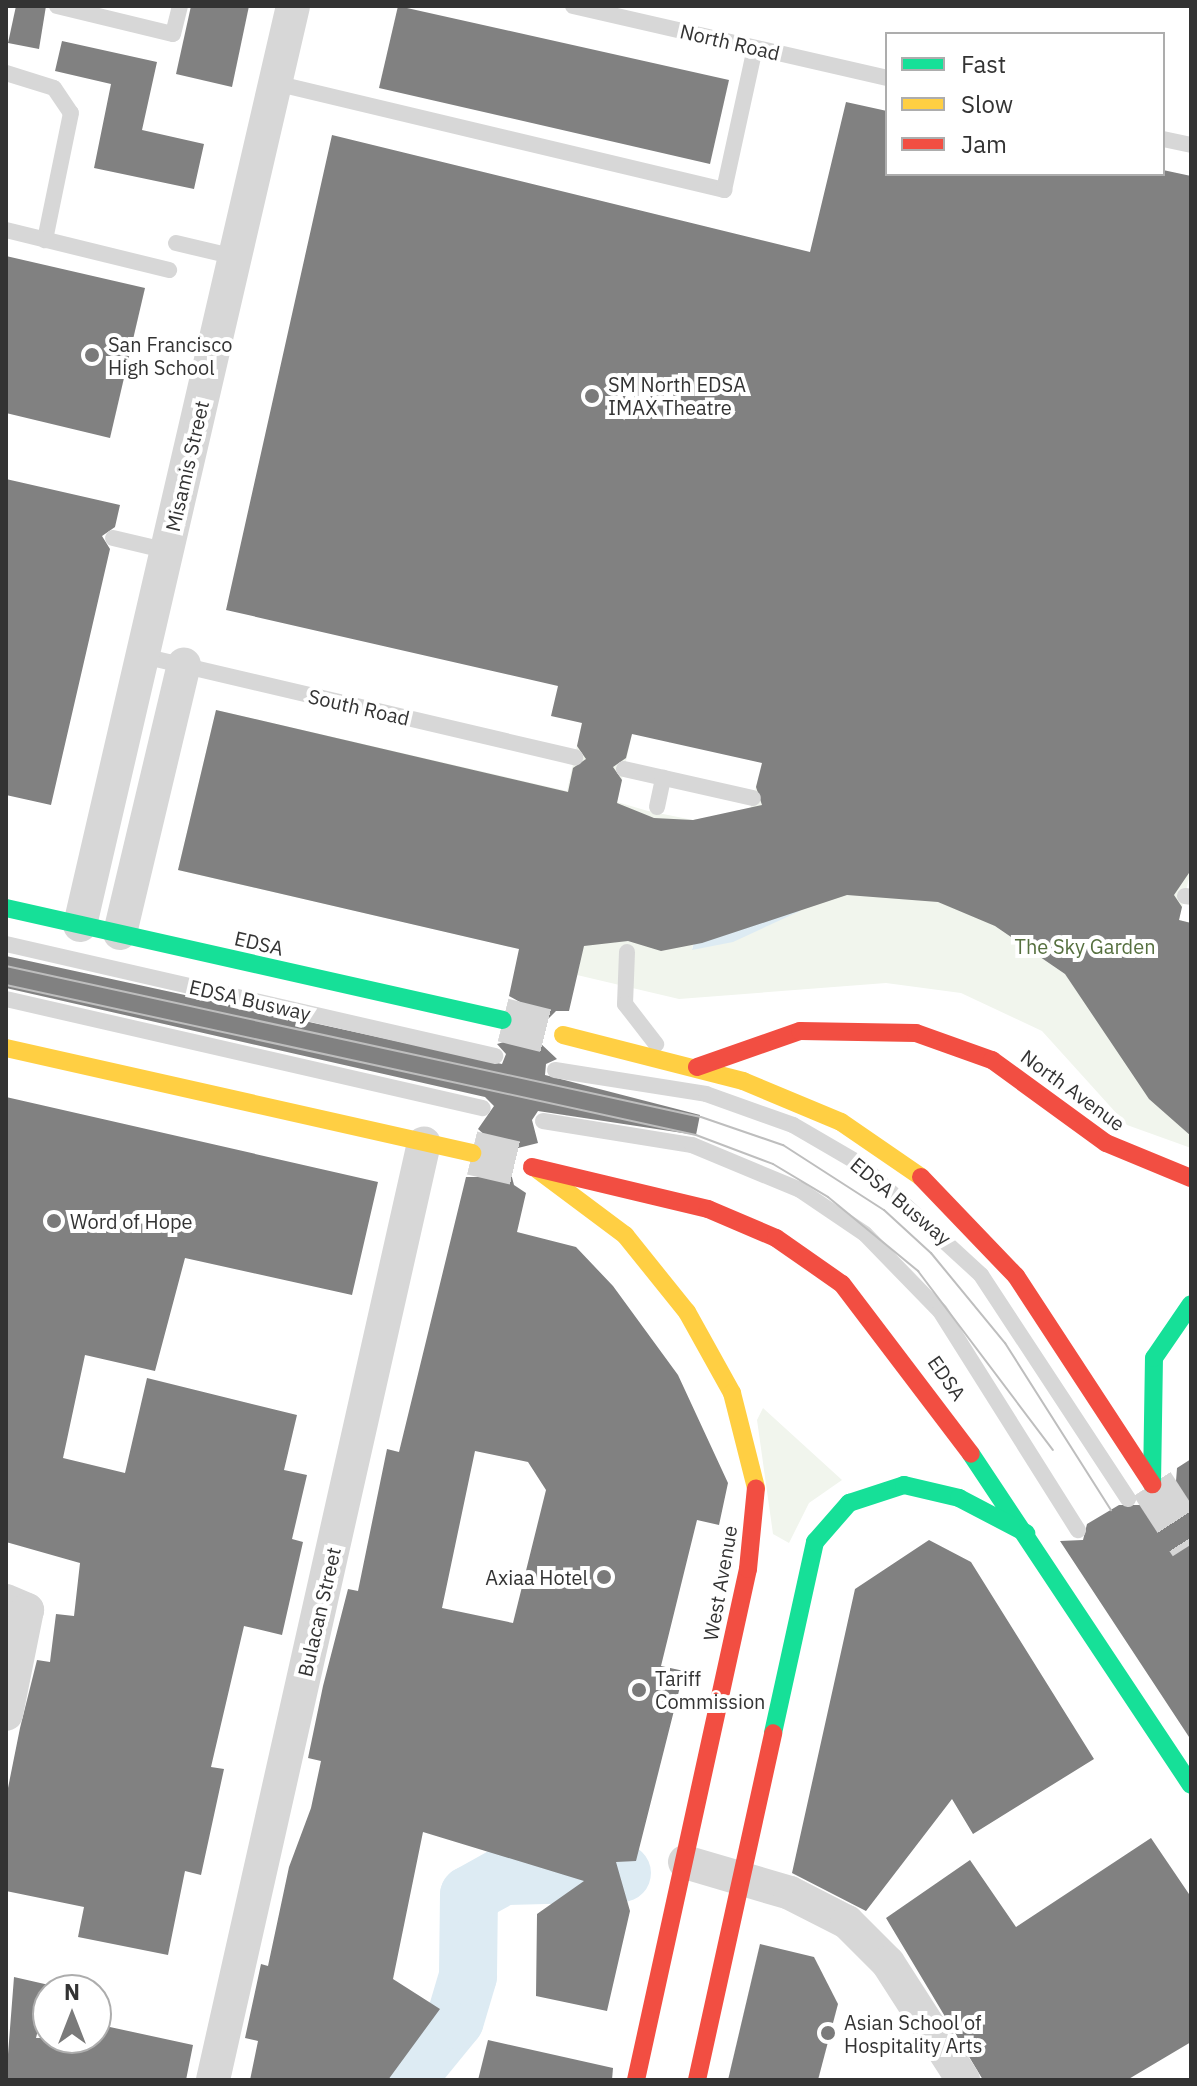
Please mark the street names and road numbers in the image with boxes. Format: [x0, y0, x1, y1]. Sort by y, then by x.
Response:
street label: North Road [678, 19, 782, 65]
street label: Misamis Street [160, 398, 214, 534]
street label: South Road [306, 684, 412, 730]
street label: EDSA [232, 926, 286, 960]
street label: EDSA Busway [187, 974, 313, 1026]
street label: North Avenue [1016, 1044, 1130, 1136]
street label: EDSA Busway [846, 1152, 956, 1250]
street label: EDSA [923, 1351, 971, 1405]
street label: West Avenue [698, 1523, 742, 1643]
street label: Bulacan Street [292, 1545, 346, 1679]

